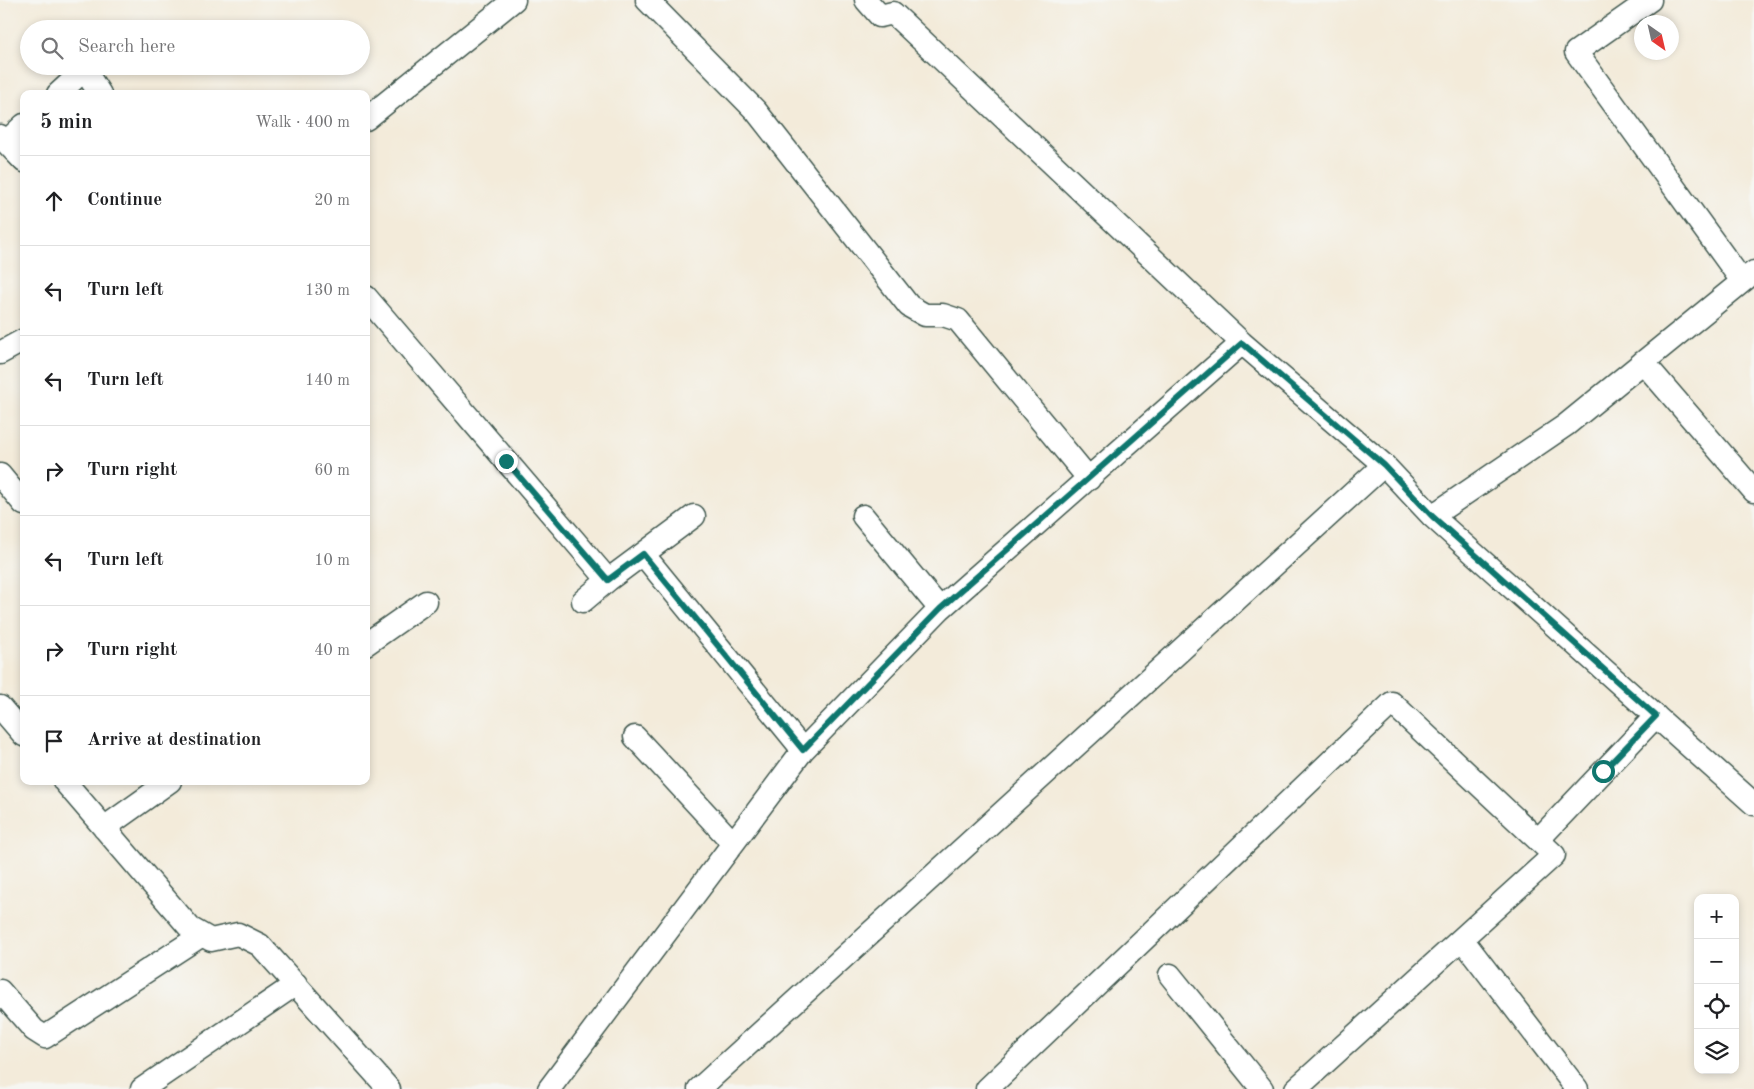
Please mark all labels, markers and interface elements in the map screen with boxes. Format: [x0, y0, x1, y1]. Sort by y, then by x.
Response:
north arrow [1634, 15, 1679, 60]
search box [20, 20, 370, 75]
icon: search [38, 34, 66, 62]
text: Search here [78, 38, 175, 57]
text: 5 min [40, 112, 93, 133]
text: Walk · 400 m [255, 115, 350, 131]
icon: ahead [40, 187, 68, 215]
text: Continue [87, 191, 162, 210]
text: 20 m [314, 193, 350, 209]
icon: left [40, 277, 68, 305]
text: Turn left [87, 281, 164, 300]
text: 130 m [305, 283, 350, 299]
icon: left [40, 367, 68, 395]
text: Turn left [87, 371, 164, 390]
text: 140 m [305, 373, 350, 389]
route end [495, 450, 518, 473]
icon: right [40, 457, 68, 485]
text: Turn right [87, 461, 177, 480]
text: 60 m [314, 463, 350, 479]
icon: left [40, 547, 68, 575]
text: Turn left [87, 551, 164, 570]
text: 10 m [314, 553, 350, 569]
icon: right [40, 637, 68, 665]
text: Turn right [87, 641, 177, 660]
text: 40 m [314, 643, 350, 659]
icon: arrive [40, 727, 68, 755]
text: Arrive at destination [87, 731, 261, 750]
route start [1592, 760, 1615, 783]
map controls [1694, 894, 1739, 1074]
button: + [1694, 894, 1739, 939]
button: − [1694, 939, 1739, 984]
button: locate [1694, 984, 1739, 1029]
button: layers [1694, 1029, 1739, 1074]

